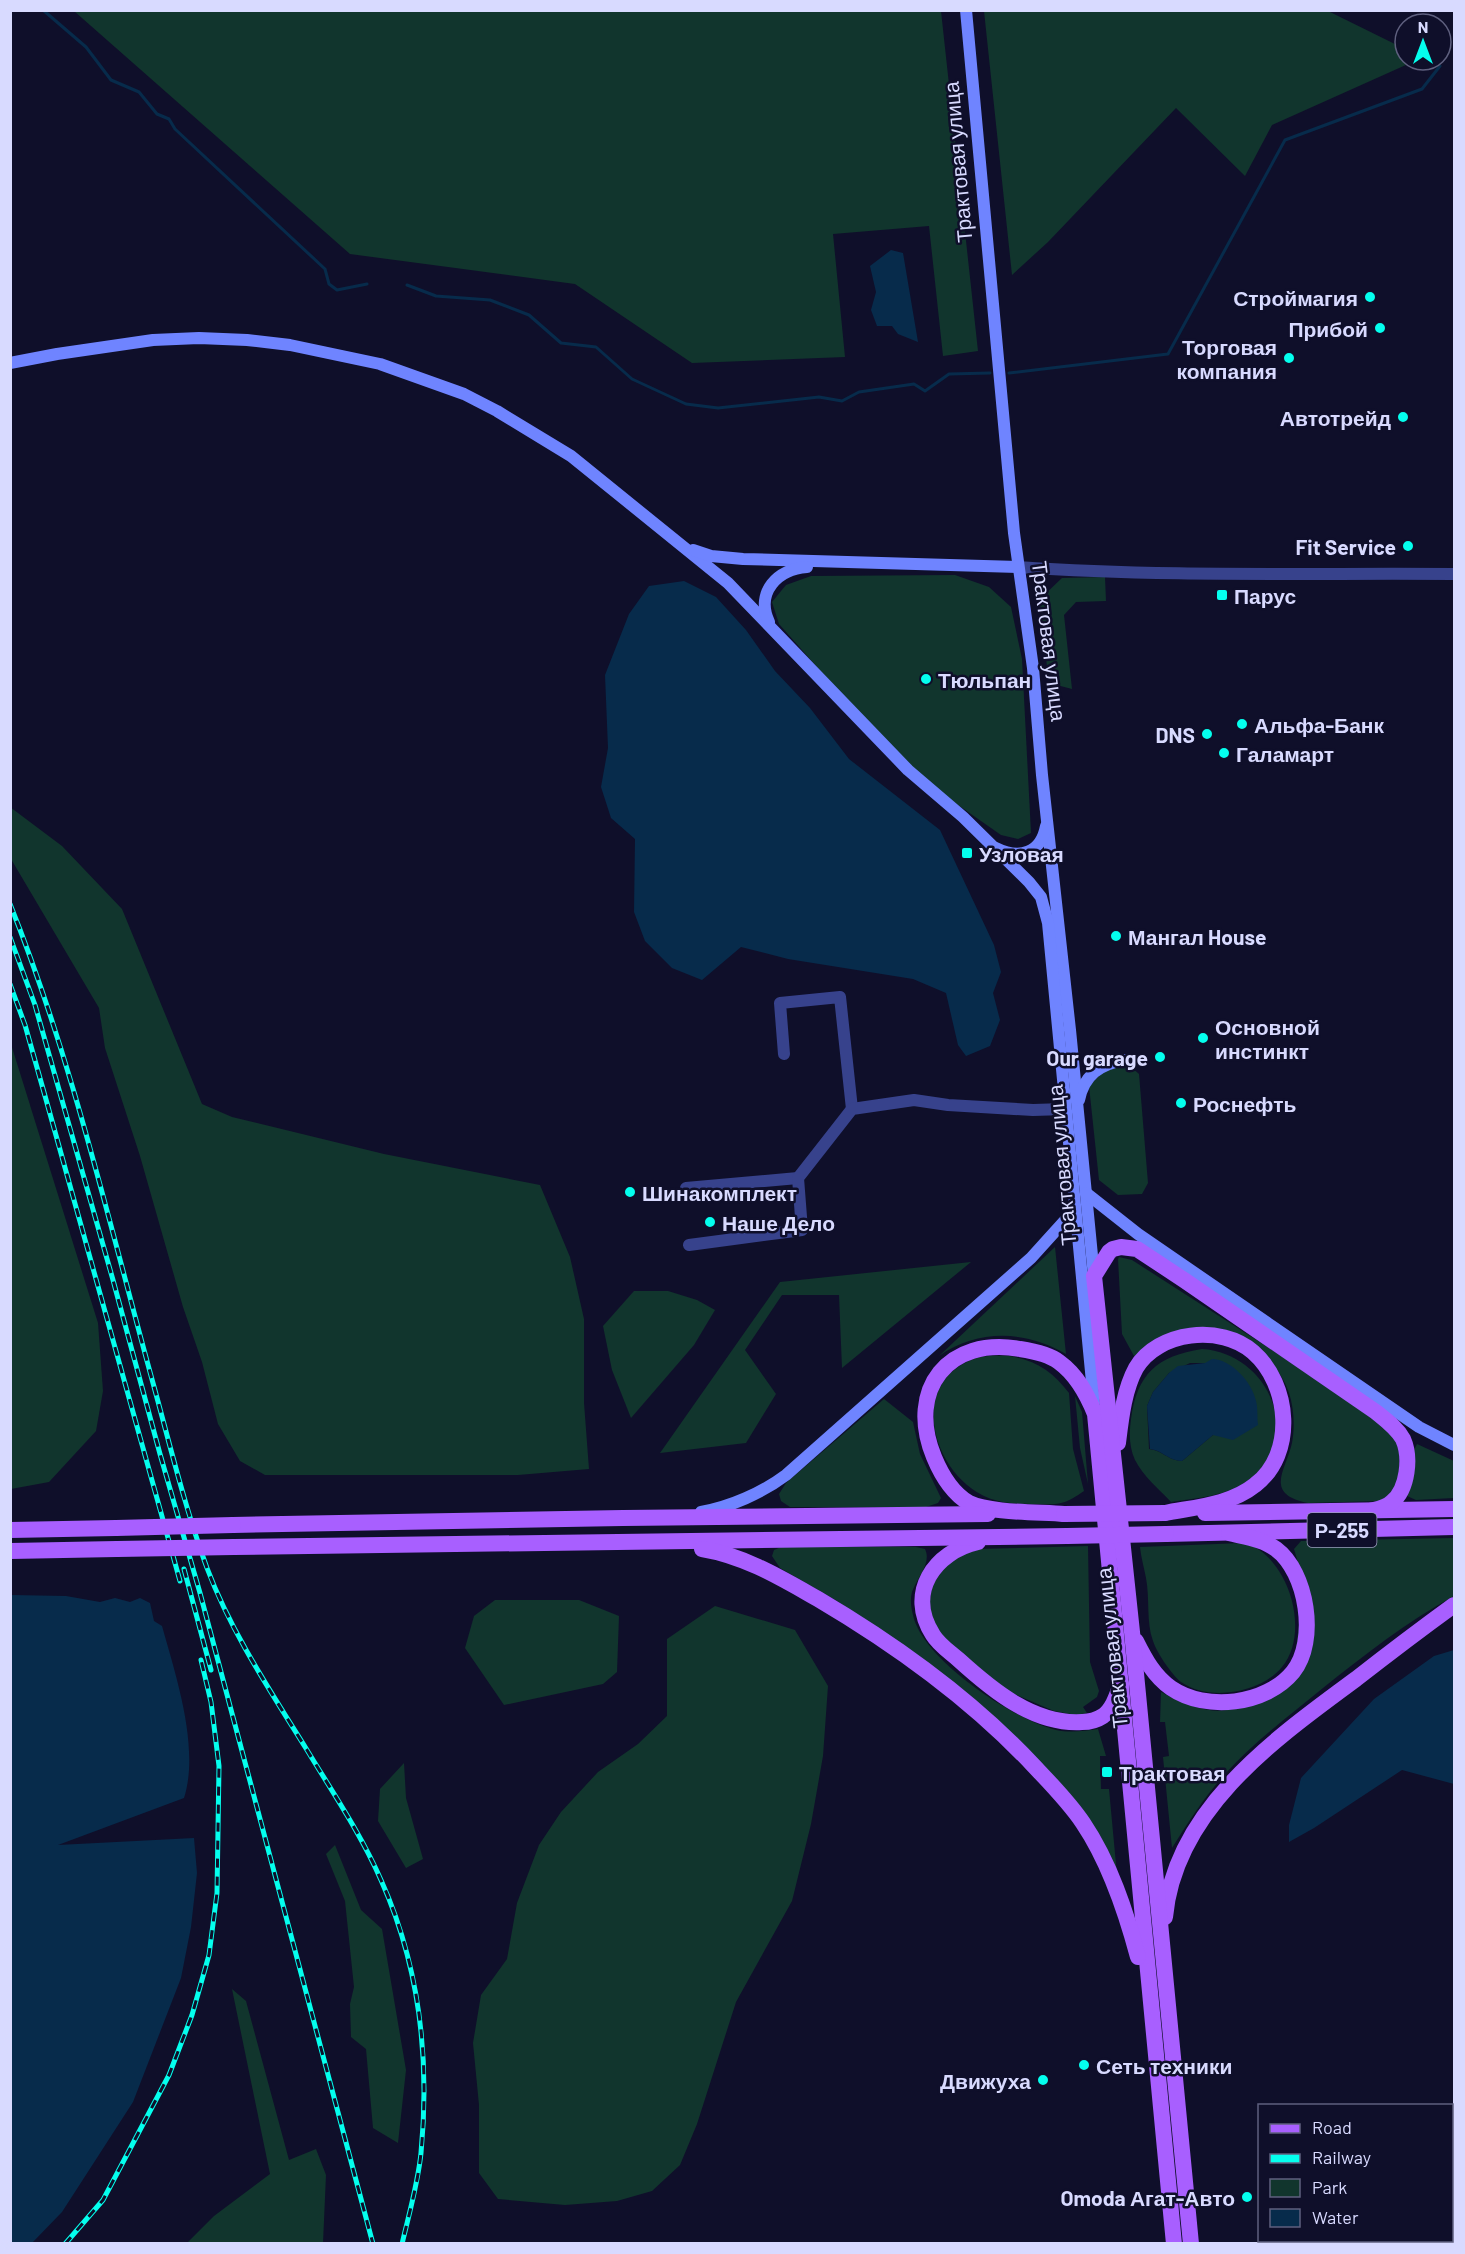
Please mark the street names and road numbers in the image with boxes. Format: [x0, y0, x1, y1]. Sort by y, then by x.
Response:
street label: Трактовая улица [937, 80, 976, 243]
street label: Трактовая улица [1028, 559, 1072, 723]
street label: Трактовая улица [1041, 1083, 1080, 1246]
road number: Р-255 [1308, 1513, 1376, 1547]
street label: Трактовая улица [1090, 1566, 1132, 1730]

